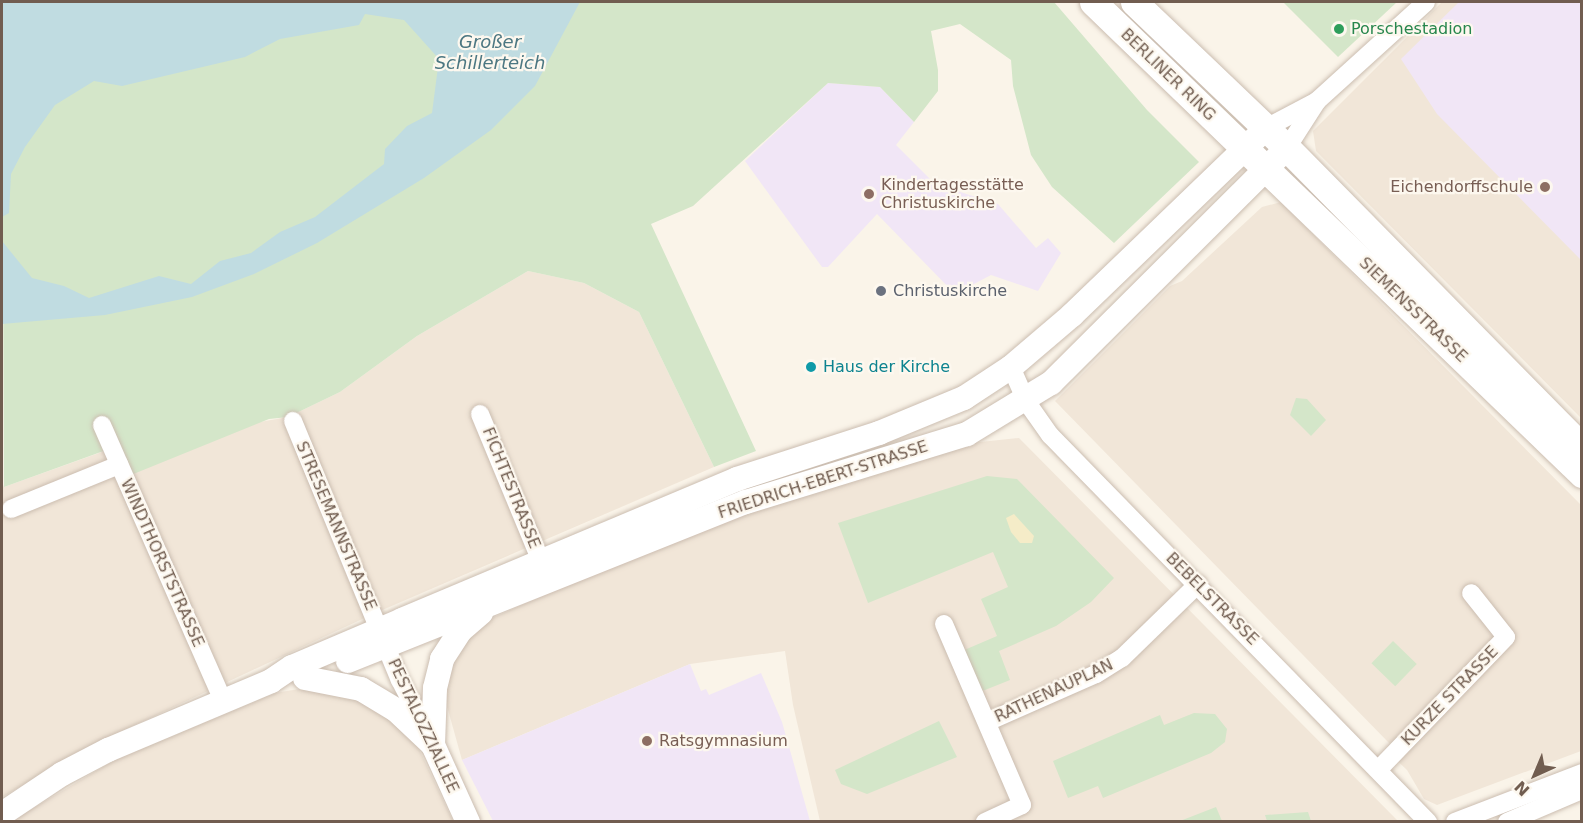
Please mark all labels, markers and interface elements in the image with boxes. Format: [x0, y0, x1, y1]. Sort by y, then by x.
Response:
place label: Porschestadion [1351, 19, 1473, 39]
marker: Porschestadion [1332, 22, 1346, 36]
street label: BERLINER RING [1117, 25, 1219, 125]
water label: Großer Schillerteich [435, 32, 545, 74]
place label: Kindertagesstätte Christuskirche [881, 175, 1024, 213]
place label: Eichendorffschule [1390, 177, 1533, 197]
marker: Eichendorffschule [1538, 180, 1552, 194]
marker: Kindertagesstätte Christuskirche [862, 187, 876, 201]
street label: SIEMENSSTRASSE [1355, 253, 1471, 367]
place label: Christuskirche [893, 281, 1007, 301]
marker: Christuskirche [874, 284, 888, 298]
place label: Haus der Kirche [823, 357, 950, 377]
marker: Haus der Kirche [804, 360, 818, 374]
street label: FICHTESTRASSE [478, 425, 544, 551]
street label: FRIEDRICH-EBERT-STRASSE [716, 437, 930, 523]
street label: STRESEMANNSTRASSE [292, 439, 380, 613]
street label: WINDTHORSTSTRASSE [116, 476, 208, 650]
street label: BEBELSTRASSE [1162, 549, 1262, 649]
street label: KURZE STRASSE [1398, 642, 1502, 750]
street label: RATHENAUPLAN [992, 655, 1116, 727]
street label: PESTALOZZIALLEE [383, 656, 463, 796]
place label: Ratsgymnasium [659, 731, 788, 751]
marker: Ratsgymnasium [640, 734, 654, 748]
north arrow [1505, 745, 1565, 805]
text: N [1511, 777, 1534, 800]

